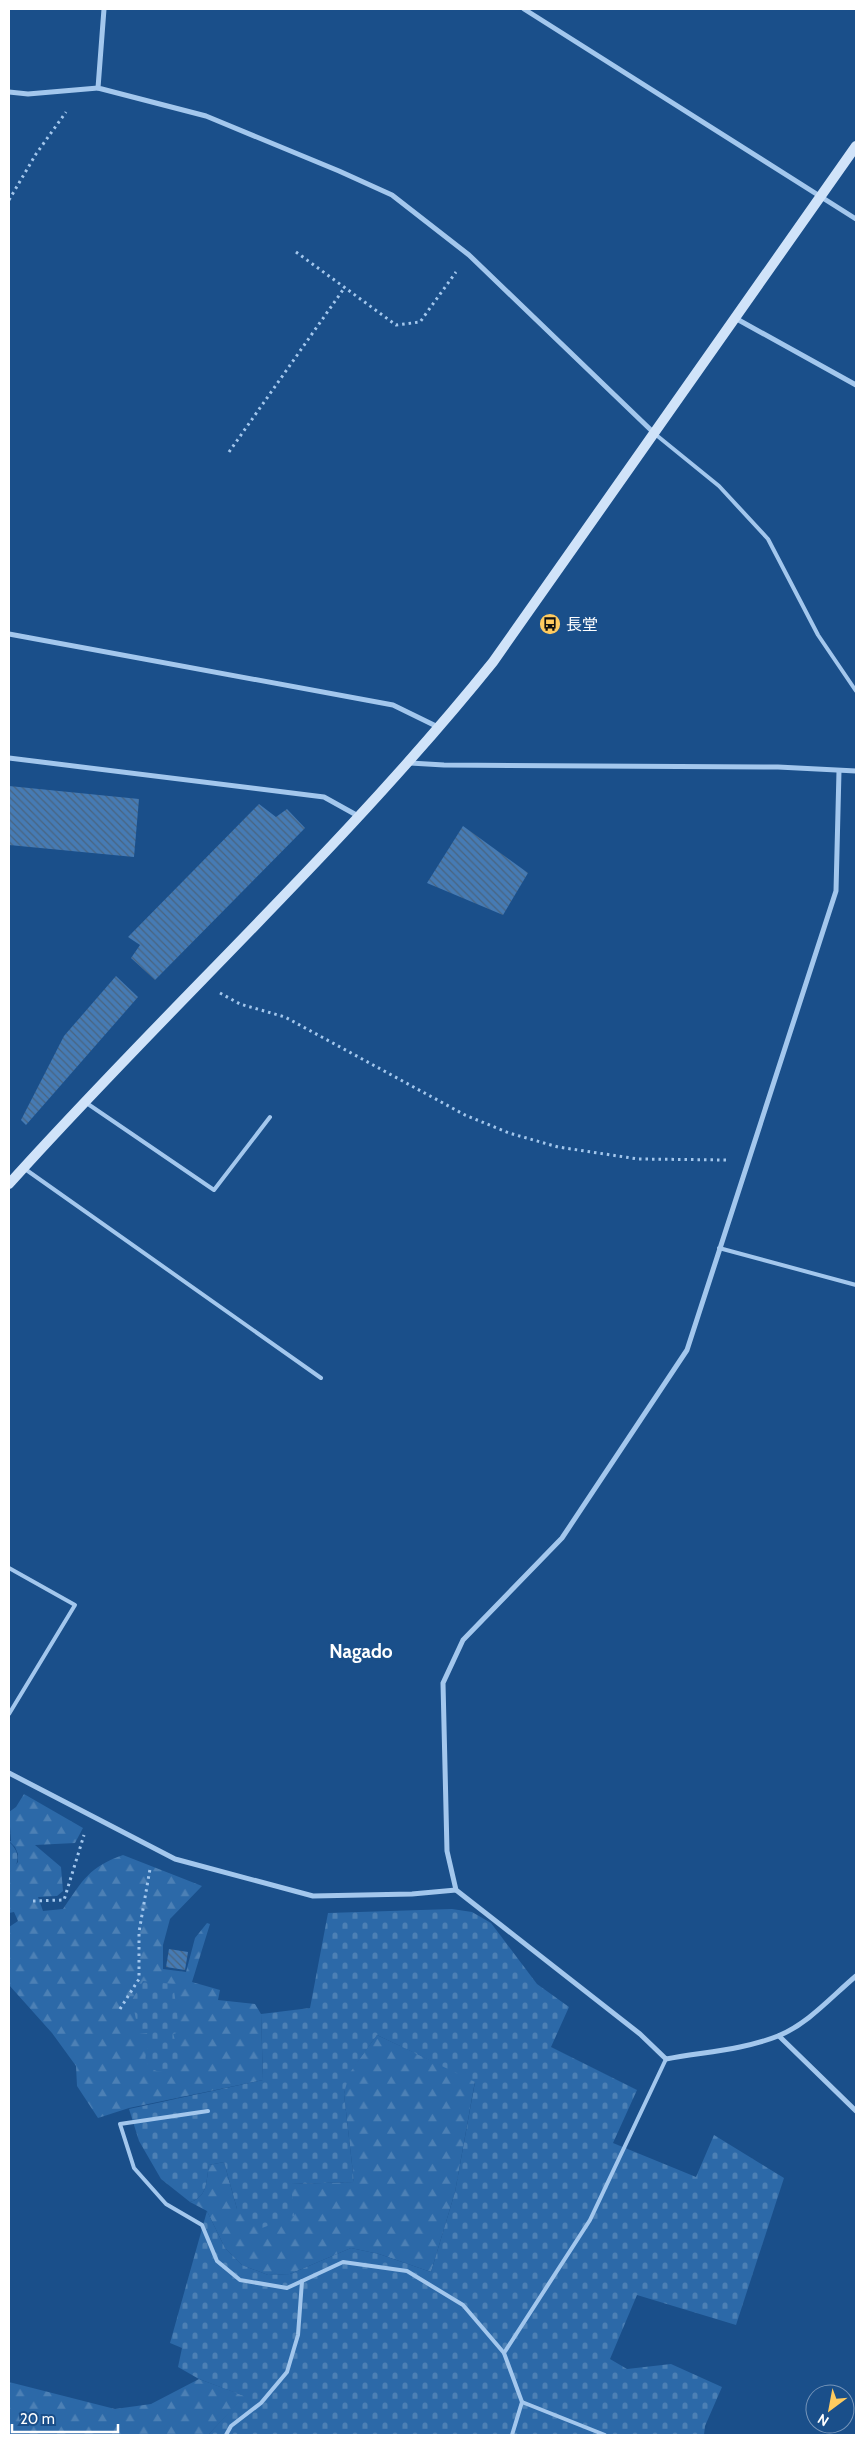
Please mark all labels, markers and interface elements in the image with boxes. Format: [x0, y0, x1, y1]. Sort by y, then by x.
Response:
bus stop icon: 長堂 [538, 612, 562, 636]
place label: 長堂 [566, 615, 598, 634]
district label: Nagado [329, 1640, 393, 1663]
north arrow [805, 2384, 855, 2434]
scale bar [12, 2402, 119, 2434]
text: 20 m [20, 2410, 55, 2428]
text: N [814, 2410, 832, 2430]

